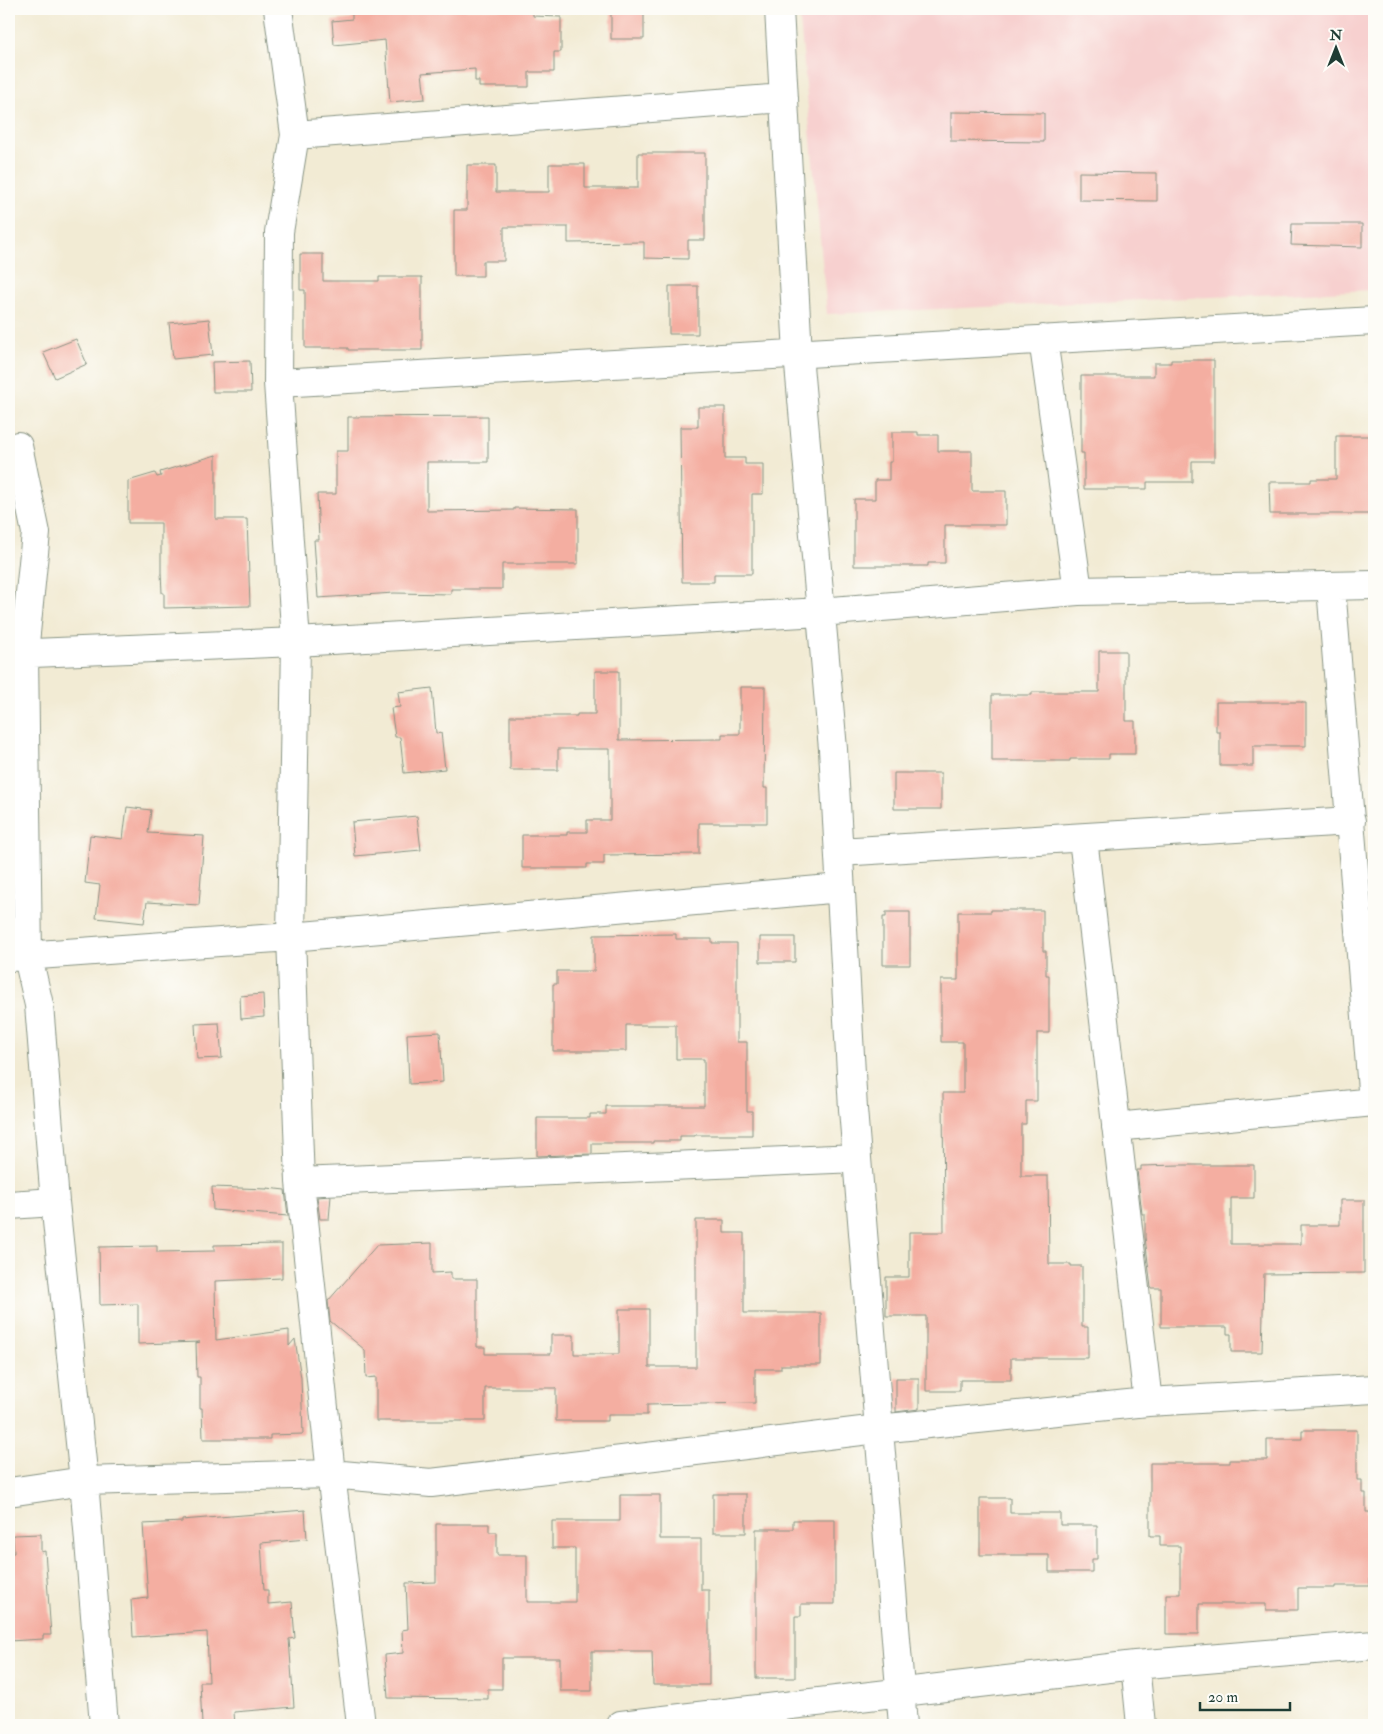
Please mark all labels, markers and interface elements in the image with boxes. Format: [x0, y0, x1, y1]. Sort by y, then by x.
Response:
north arrow [1310, 22, 1360, 72]
text: N [1329, 27, 1343, 44]
scale bar [1200, 1679, 1290, 1711]
text: 20 m [1208, 1688, 1238, 1707]

